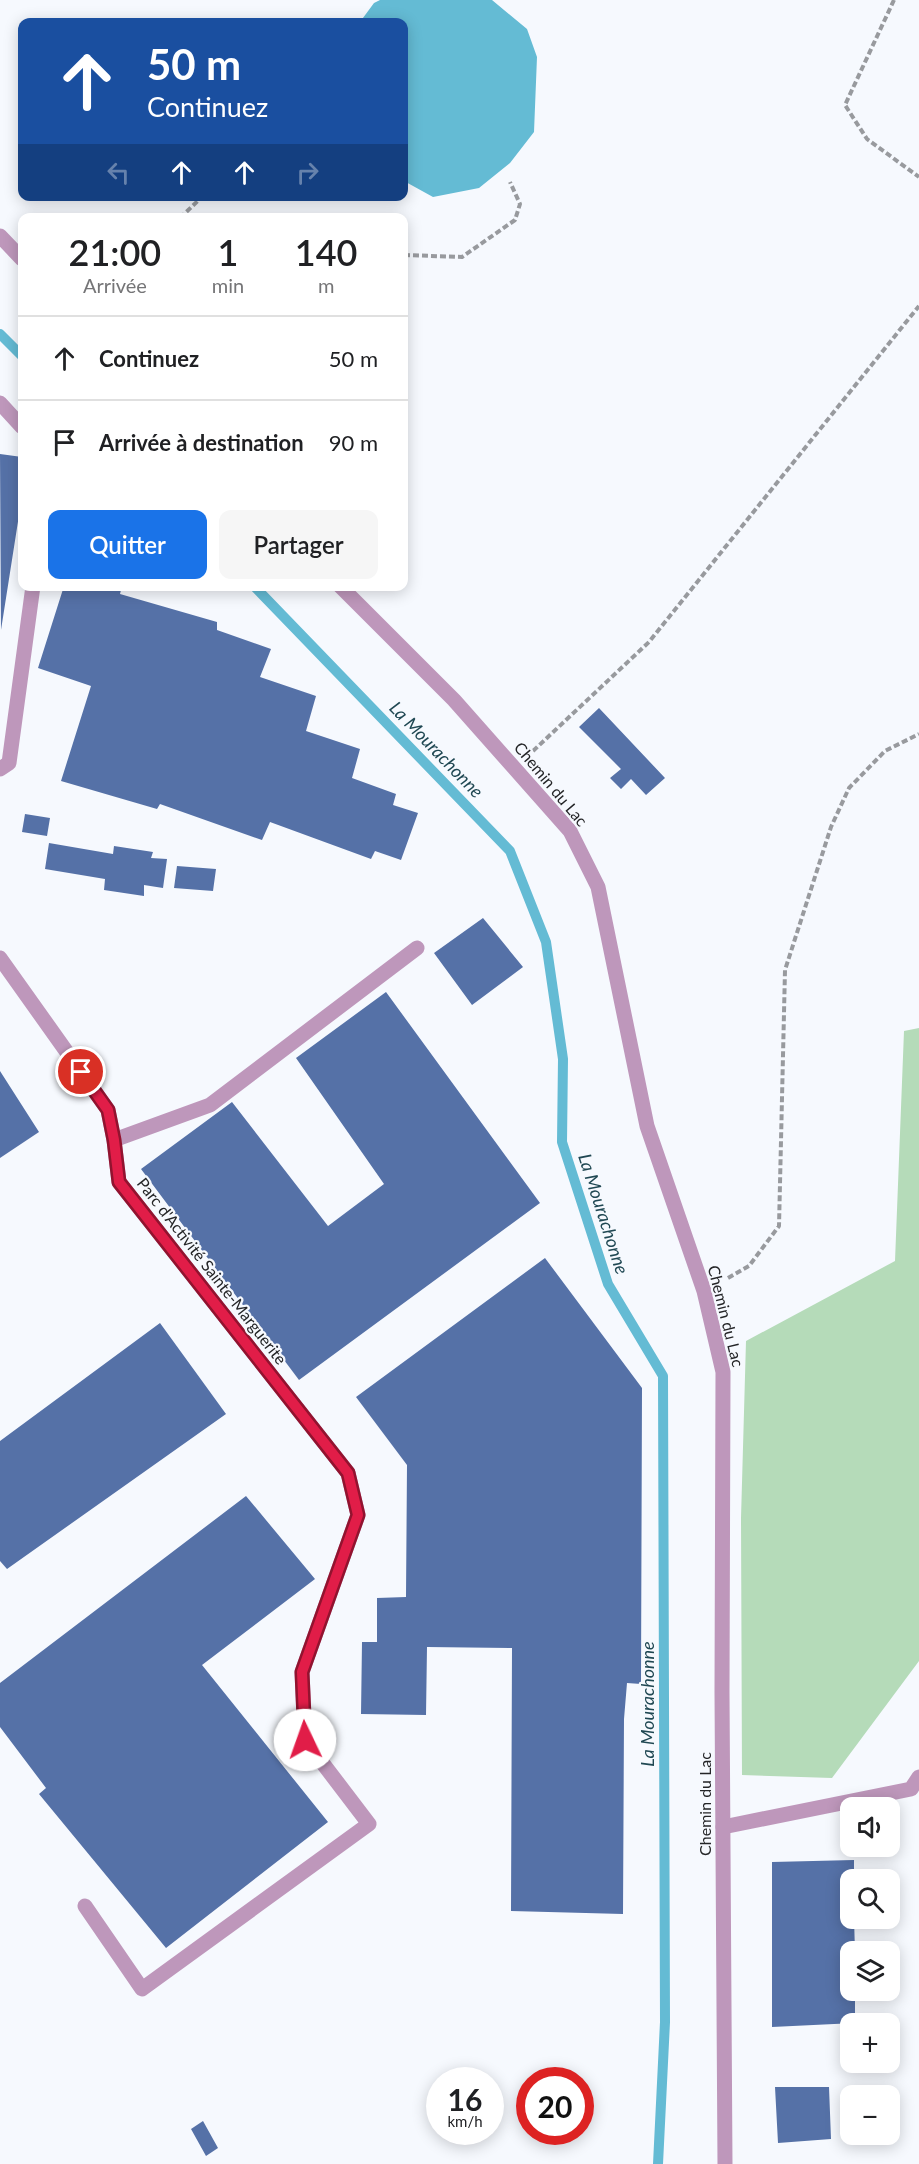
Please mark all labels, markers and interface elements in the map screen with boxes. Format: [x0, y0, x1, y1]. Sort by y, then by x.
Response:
text: 50 m [147, 39, 241, 89]
icon: ahead [48, 42, 126, 120]
text: Continuez [147, 90, 268, 123]
icon: left [102, 156, 135, 189]
icon: ahead [165, 156, 198, 189]
icon: ahead [228, 156, 261, 189]
icon: right [291, 156, 324, 189]
text: 21:00 [69, 230, 161, 274]
text: 1 [218, 230, 238, 274]
text: 140 [295, 230, 357, 274]
text: Arrivée [83, 273, 147, 297]
text: min [212, 273, 244, 297]
text: m [318, 273, 334, 297]
icon: ahead [48, 342, 81, 375]
text: Continuez [99, 345, 199, 372]
text: 50 m [329, 345, 378, 372]
icon: arrive [48, 426, 81, 459]
text: Arrivée à destination [99, 429, 304, 456]
text: 90 m [329, 429, 378, 456]
button: Quitter [48, 510, 207, 579]
button: Partager [219, 510, 378, 579]
water label: La Mourachonne [385, 697, 488, 802]
street label: Chemin du Lac [511, 738, 592, 830]
pin [55, 1046, 106, 1097]
icon: arrive [64, 1055, 97, 1088]
water label: La Mourachonne [574, 1151, 634, 1277]
street label: Parc d'Activité Sainte-Marguerite [134, 1174, 291, 1368]
street label: Chemin du Lac [705, 1263, 748, 1369]
water label: La Mourachonne [636, 1641, 658, 1767]
position arrow [273, 1708, 337, 1772]
street label: Chemin du Lac [695, 1752, 714, 1856]
map controls [840, 1797, 900, 2145]
button: sound [840, 1797, 900, 1857]
button: search [840, 1869, 900, 1929]
button: layers [840, 1941, 900, 2001]
button: + [840, 2013, 900, 2073]
speed limit sign: 20 [516, 2067, 594, 2145]
text: 16 [448, 2081, 482, 2117]
button: − [840, 2085, 900, 2145]
text: km/h [447, 2112, 483, 2130]

